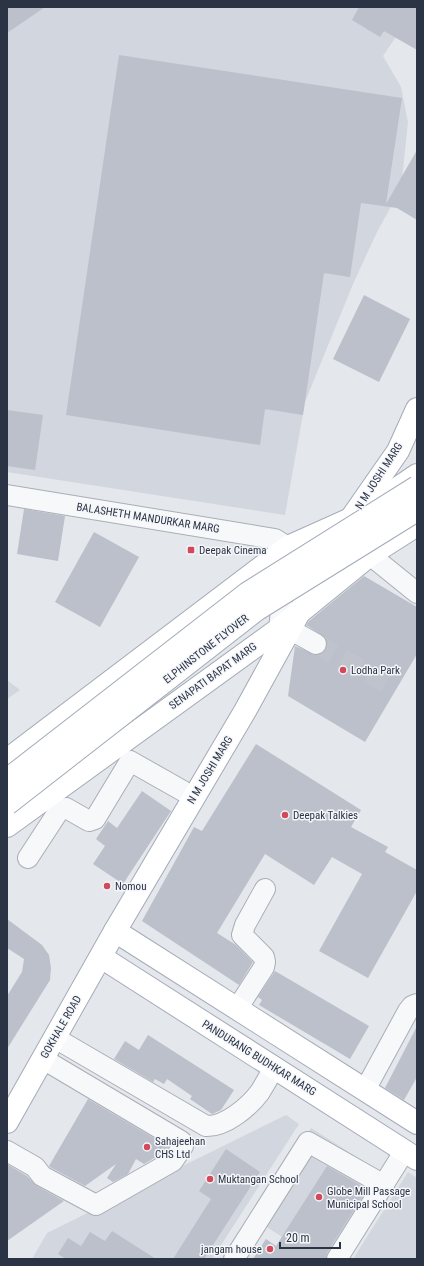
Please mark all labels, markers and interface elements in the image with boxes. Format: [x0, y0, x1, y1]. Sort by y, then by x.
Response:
street label: N M JOSHI MARG [353, 440, 405, 512]
street label: BALASHETH MANDURKAR MARG [75, 500, 221, 536]
place label: Deepak Cinema [199, 544, 267, 557]
marker: Deepak Cinema [186, 545, 196, 555]
street label: ELPHINSTONE FLYOVER [161, 612, 251, 686]
street label: SENAPATI BAPAT MARG [167, 640, 259, 712]
place label: Lodha Park [351, 664, 400, 677]
marker: Lodha Park [338, 665, 348, 675]
street label: N M JOSHI MARG [185, 734, 235, 806]
place label: Deepak Talkies [293, 809, 358, 822]
marker: Deepak Talkies [280, 810, 290, 820]
place label: Nomou [115, 880, 146, 893]
marker: Nomou [102, 881, 112, 891]
street label: GOKHALE ROAD [38, 993, 84, 1061]
street label: PANDURANG BUDHKAR MARG [200, 1017, 318, 1099]
place label: Sahajeehan CHS Ltd [155, 1135, 205, 1161]
marker: Sahajeehan CHS Ltd [142, 1142, 152, 1152]
place label: Muktangan School [218, 1173, 299, 1186]
marker: Muktangan School [205, 1174, 215, 1184]
place label: Globe Mill Passage Municipal School [327, 1185, 410, 1211]
marker: Globe Mill Passage Municipal School [314, 1192, 324, 1202]
scale bar [280, 1224, 340, 1250]
text: 20 m [286, 1231, 310, 1245]
place label: jangam house [200, 1243, 262, 1256]
marker: jangam house [265, 1244, 275, 1254]

